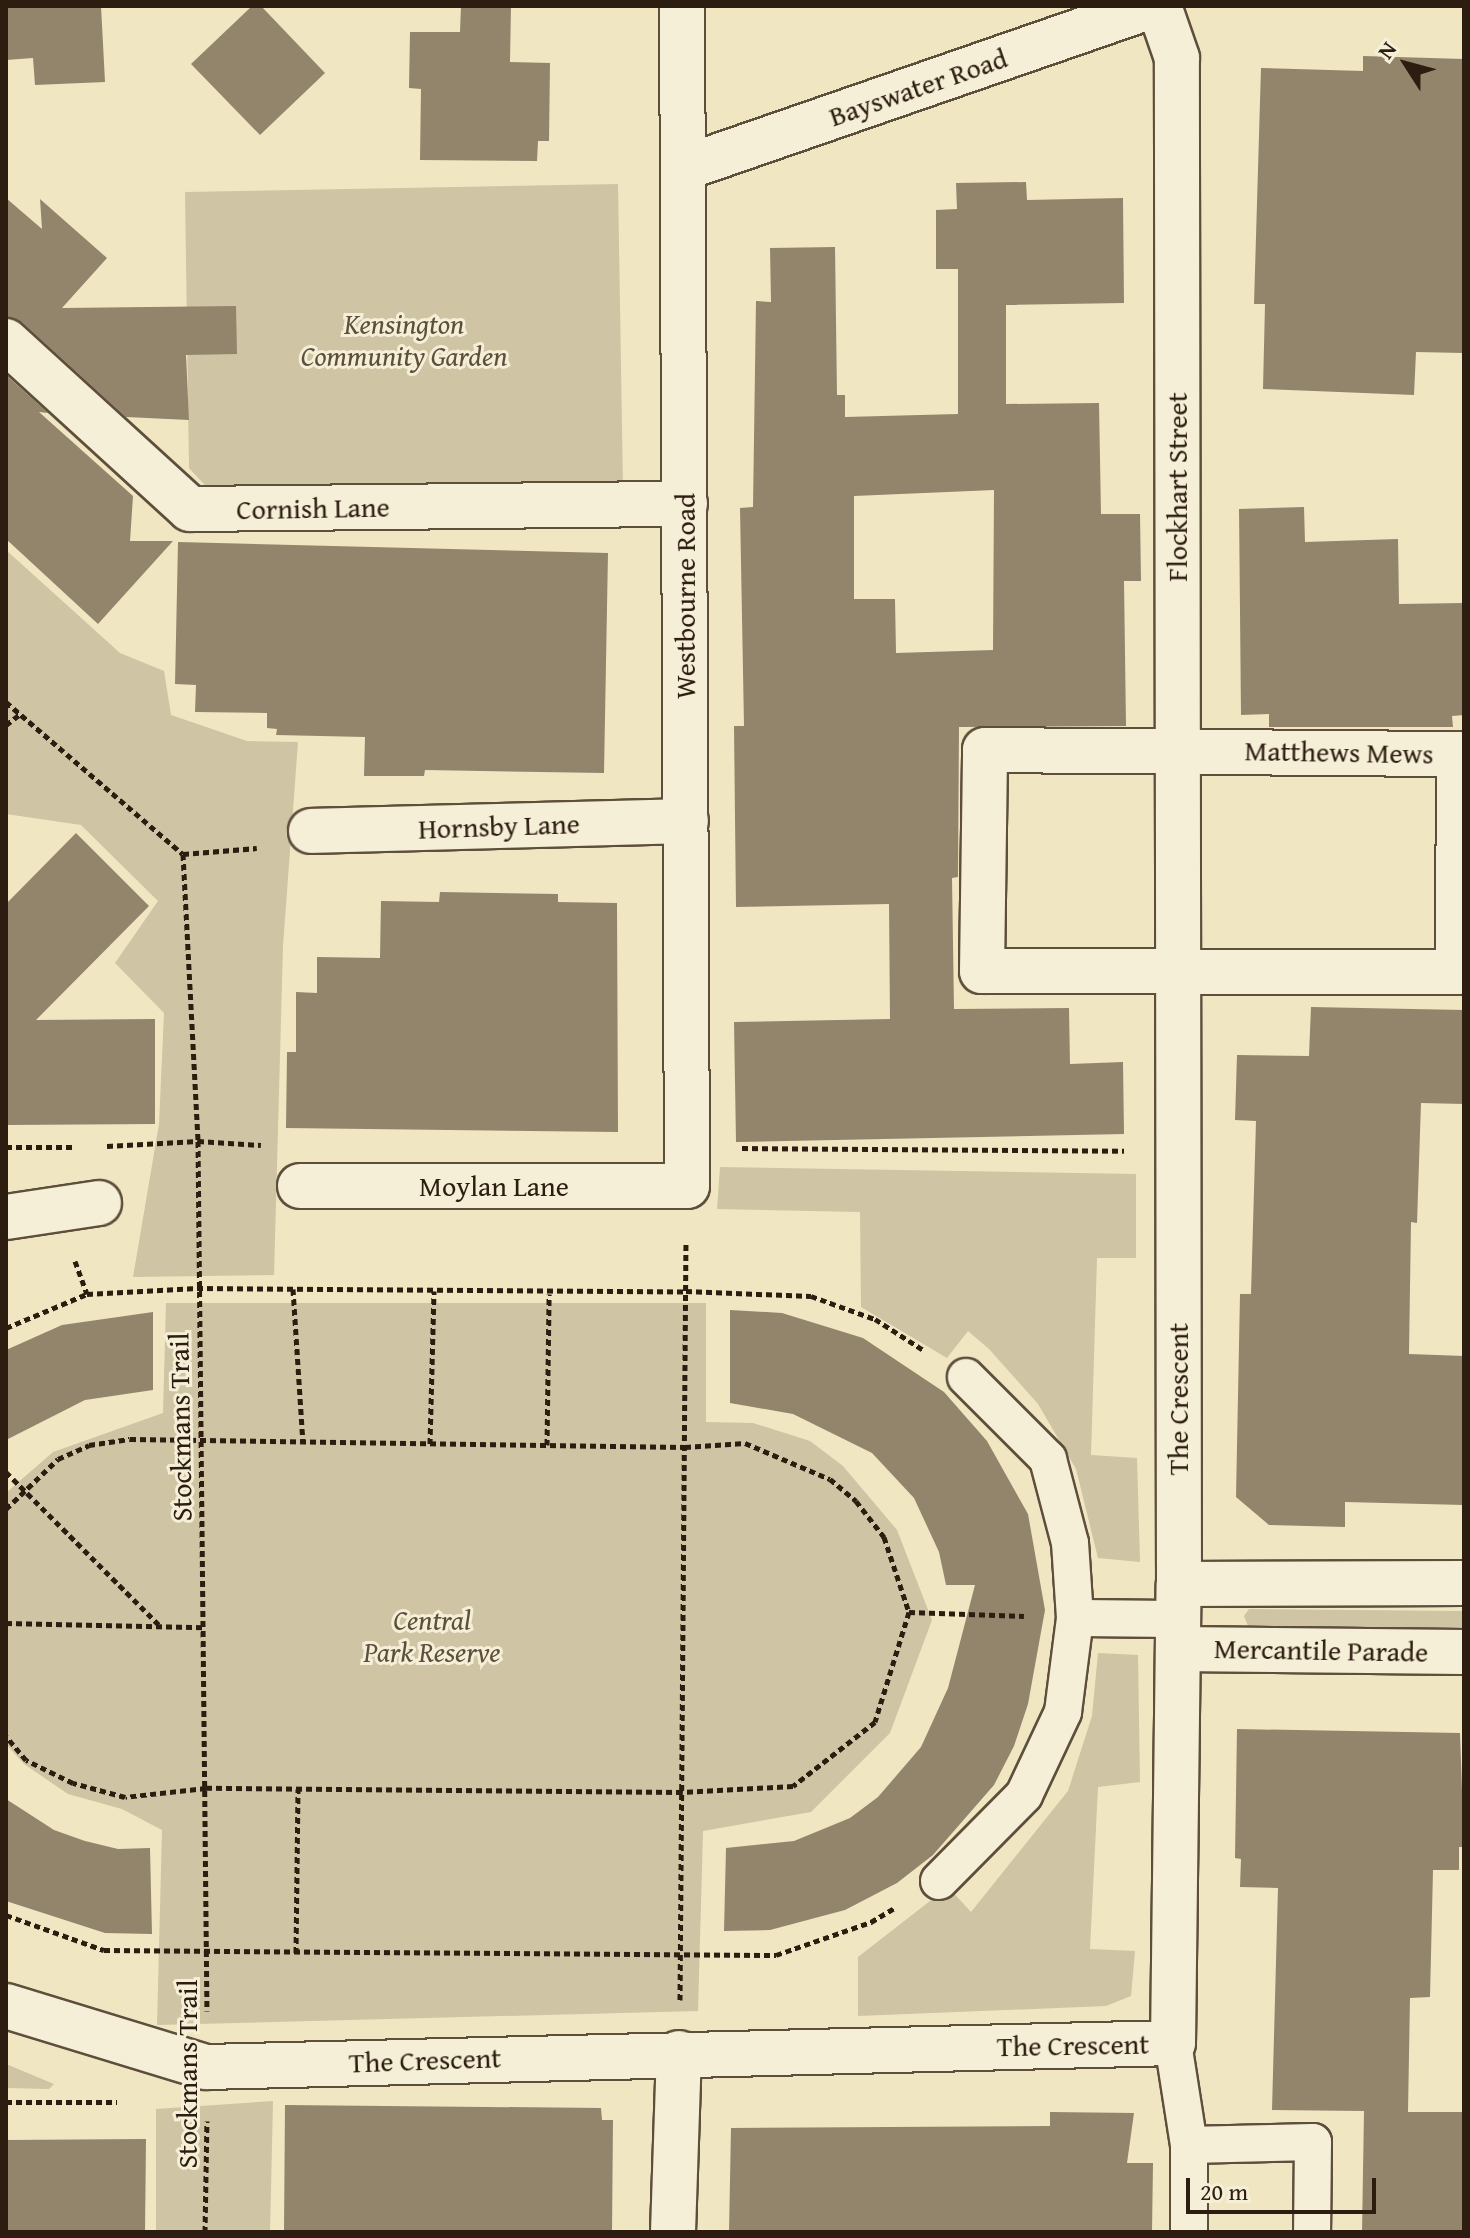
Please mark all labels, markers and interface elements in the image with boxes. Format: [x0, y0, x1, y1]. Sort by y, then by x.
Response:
north arrow [1366, 24, 1446, 104]
text: N [1369, 35, 1404, 65]
street label: Bayswater Road [825, 41, 1011, 133]
park label: Kensington Community Garden [301, 307, 507, 373]
street label: Flockhart Street [1160, 392, 1194, 582]
street label: Cornish Lane [236, 490, 390, 526]
street label: Westbourne Road [668, 493, 702, 699]
street label: Matthews Mews [1244, 734, 1434, 770]
street label: Hornsby Lane [418, 806, 580, 846]
street label: Moylan Lane [419, 1169, 569, 1203]
street label: The Crescent [1161, 1323, 1195, 1475]
street label: Stockmans Trail [162, 1332, 198, 1522]
park label: Central Park Reserve [363, 1603, 501, 1669]
street label: Mercantile Parade [1214, 1631, 1428, 1669]
street label: Stockmans Trail [170, 1979, 204, 2169]
street label: The Crescent [996, 2027, 1150, 2063]
street label: The Crescent [348, 2041, 502, 2079]
scale bar [1190, 2162, 1380, 2212]
text: 20 m [1200, 2174, 1248, 2209]

